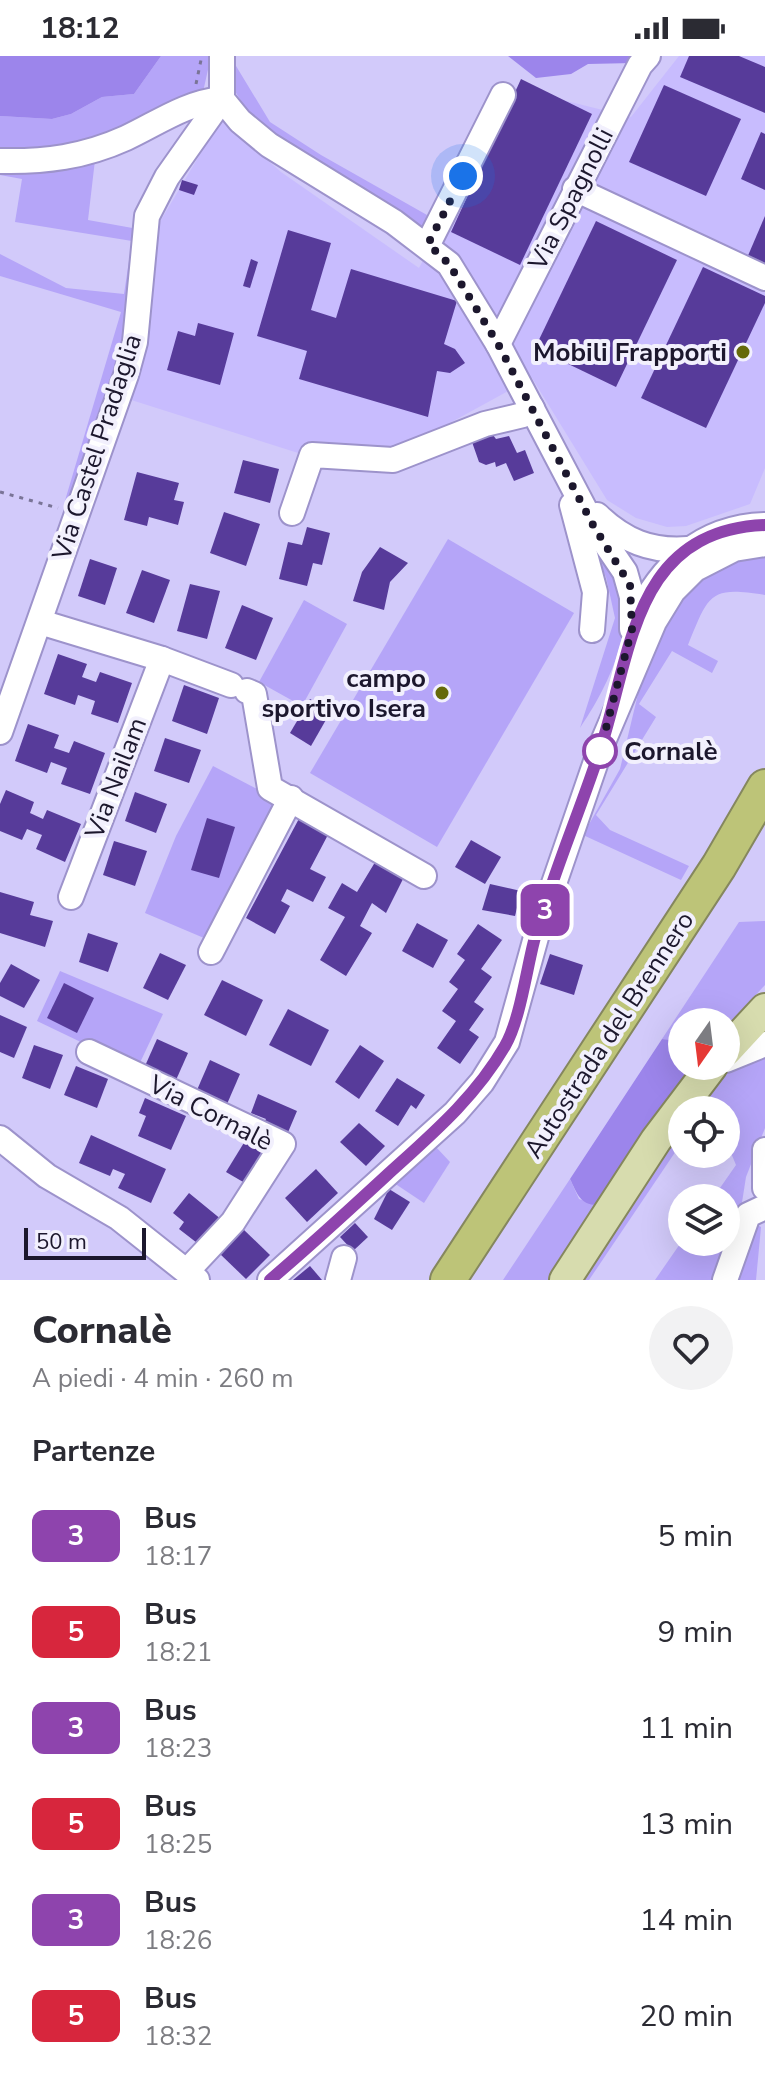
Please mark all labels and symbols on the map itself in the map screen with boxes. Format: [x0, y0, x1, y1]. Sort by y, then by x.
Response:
street label: Via Spagnolli [520, 122, 622, 277]
your location [443, 156, 483, 196]
street label: Via Castel Pradaglia [44, 330, 150, 565]
place label: Mobili Frapporti [533, 335, 727, 370]
marker: Mobili Frapporti [734, 343, 752, 361]
place label: campo sportivo Isera [261, 661, 426, 726]
marker: campo sportivo Isera [433, 684, 451, 702]
street label: Via Nailam [77, 712, 155, 845]
marker: Cornalè [583, 734, 617, 768]
place label: Cornalè [624, 734, 718, 769]
line badge: 3 [519, 884, 571, 936]
street label: Autostrada del Brennero [516, 905, 702, 1165]
north arrow [668, 1008, 740, 1080]
street label: Via Cornalè [142, 1066, 279, 1159]
scale bar [24, 1224, 146, 1260]

